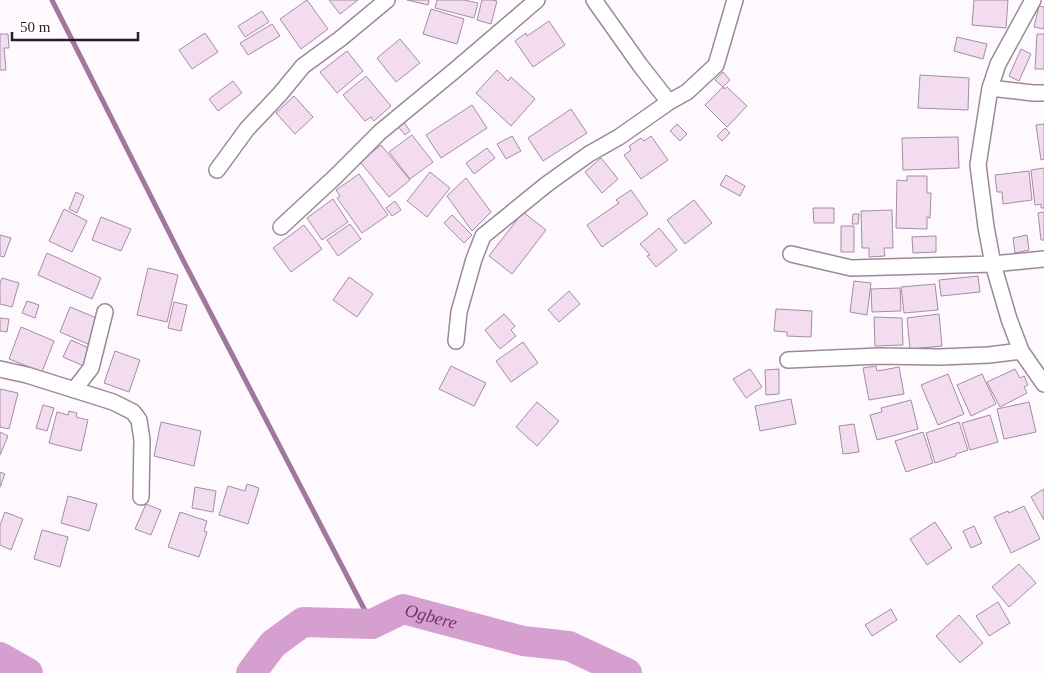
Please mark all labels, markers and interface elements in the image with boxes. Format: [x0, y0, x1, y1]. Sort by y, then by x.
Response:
scale bar [12, 10, 139, 42]
text: 50 m [20, 19, 51, 35]
water label: Ogbere [403, 600, 459, 633]

